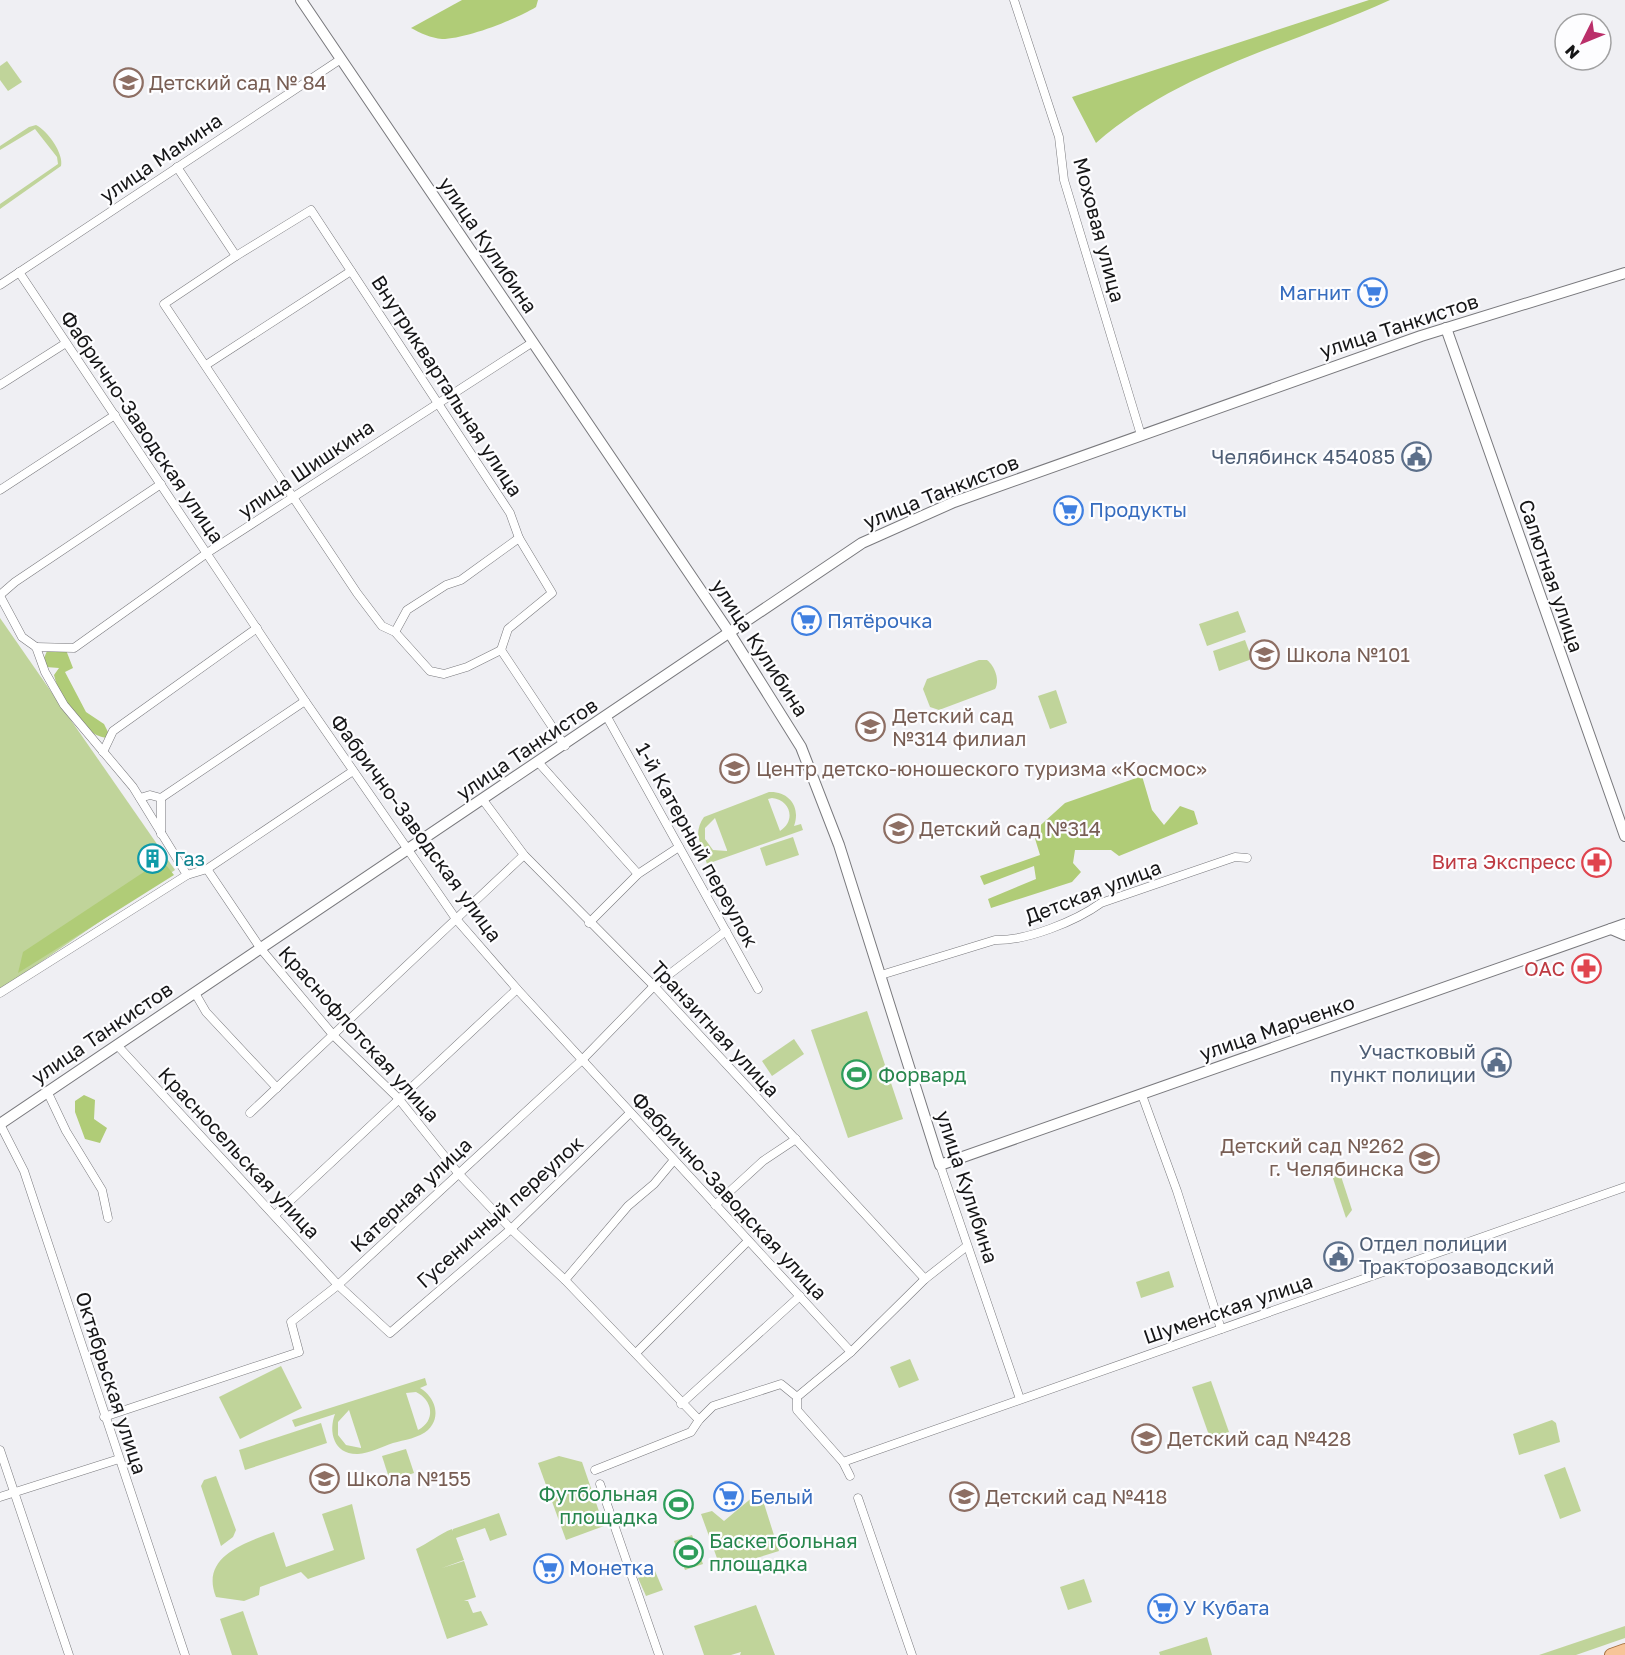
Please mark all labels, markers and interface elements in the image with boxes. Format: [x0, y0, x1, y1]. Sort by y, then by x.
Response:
north arrow [1553, 12, 1613, 72]
text: N [1561, 41, 1583, 64]
school or university icon: Детский сад № 84 [112, 67, 144, 99]
place label: Детский сад № 84 [149, 70, 327, 94]
street label: улица Мамина [95, 107, 226, 207]
street label: Моховая улица [1069, 155, 1131, 305]
street label: улица Кулибина [434, 172, 543, 317]
street label: Внутриквартальная улица [367, 270, 528, 501]
supermarket icon: Магнит [1356, 277, 1388, 309]
place label: Магнит [1279, 280, 1351, 304]
street label: улица Танкистов [1316, 288, 1481, 362]
street label: Фабрично-Заводская улица [56, 305, 230, 547]
street label: улица Шишкина [233, 414, 378, 522]
public building icon: Челябинск 454085 [1400, 441, 1432, 473]
place label: Челябинск 454085 [1211, 444, 1395, 468]
street label: улица Танкистов [860, 449, 1022, 533]
supermarket icon: Продукты [1052, 494, 1084, 526]
street label: Салютная улица [1515, 496, 1589, 655]
place label: Продукты [1089, 497, 1187, 521]
street label: улица Кулибина [707, 574, 814, 721]
supermarket icon: Пятёрочка [790, 605, 822, 637]
place label: Пятёрочка [827, 608, 933, 632]
school or university icon: Школа №101 [1249, 639, 1281, 671]
place label: Школа №101 [1286, 642, 1410, 666]
street label: улица Танкистов [451, 692, 602, 804]
place label: Детский сад №314 филиал [892, 703, 1026, 750]
street label: Фабрично-Заводская улица [326, 709, 508, 946]
school or university icon: Детский сад №314 филиал [855, 711, 887, 743]
street label: 1-й Катерный переулок [632, 738, 764, 951]
school or university icon: Центр детско-юношеского туризма «Космос» [719, 753, 751, 785]
place label: Центр детско-юношеского туризма «Космос» [756, 756, 1207, 780]
school or university icon: Детский сад №314 [882, 813, 914, 845]
place label: Детский сад №314 [919, 816, 1101, 840]
building icon: Газ [137, 843, 169, 875]
place label: Газ [174, 846, 205, 870]
pharmacy icon: Вита Экспресс [1581, 846, 1613, 878]
place label: Вита Экспресс [1431, 849, 1576, 873]
street label: Детская улица [1021, 854, 1164, 928]
street label: Краснофлотская улица [274, 940, 445, 1126]
pharmacy icon: ОАС [1570, 953, 1602, 985]
street label: Транзитная улица [646, 955, 785, 1101]
place label: ОАС [1524, 956, 1565, 980]
street label: улица Танкистов [26, 976, 177, 1088]
street label: улица Марченко [1196, 989, 1357, 1065]
place label: Участковый пункт полиции [1330, 1039, 1476, 1086]
public building icon: Участковый пункт полиции [1481, 1047, 1513, 1079]
sports icon: Форвард [841, 1059, 873, 1091]
street label: Красносельская улица [154, 1062, 326, 1243]
place label: Форвард [878, 1062, 966, 1086]
street label: Фабрично-Заводская улица [627, 1086, 832, 1304]
street label: улица Кулибина [932, 1107, 1004, 1266]
street label: Гусеничный переулок [411, 1130, 587, 1292]
street label: Катерная улица [345, 1132, 476, 1257]
place label: Детский сад №262 г. Челябинска [1220, 1133, 1404, 1180]
school or university icon: Детский сад №262 г. Челябинска [1409, 1142, 1441, 1174]
place label: Отдел полиции Тракторозаводский [1359, 1231, 1554, 1278]
public building icon: Отдел полиции Тракторозаводский [1322, 1240, 1354, 1272]
street label: Шуменская улица [1140, 1268, 1315, 1348]
street label: Октябрьская улица [71, 1288, 153, 1477]
school or university icon: Детский сад №428 [1130, 1423, 1162, 1455]
place label: Детский сад №428 [1167, 1426, 1351, 1450]
school or university icon: Школа №155 [309, 1463, 341, 1495]
place label: Школа №155 [346, 1466, 471, 1490]
place label: Футбольная площадка [539, 1481, 658, 1528]
supermarket icon: Белый [713, 1481, 745, 1513]
school or university icon: Детский сад №418 [948, 1481, 980, 1513]
place label: Белый [750, 1484, 813, 1508]
place label: Детский сад №418 [985, 1484, 1168, 1508]
sports icon: Футбольная площадка [663, 1489, 695, 1521]
place label: Баскетбольная площадка [709, 1528, 858, 1575]
sports icon: Баскетбольная площадка [672, 1537, 704, 1569]
supermarket icon: Монетка [532, 1552, 564, 1584]
place label: Монетка [569, 1555, 654, 1579]
supermarket icon: У Кубата [1146, 1592, 1178, 1624]
place label: У Кубата [1183, 1595, 1270, 1619]

